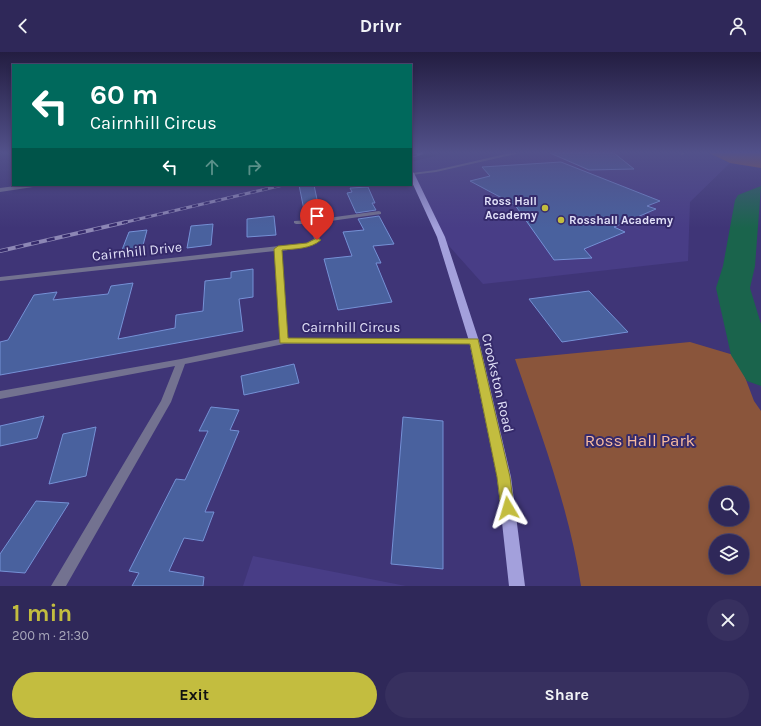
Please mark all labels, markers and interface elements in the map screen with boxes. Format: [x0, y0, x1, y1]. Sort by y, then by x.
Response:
icon: back [12, 15, 34, 37]
text: Drivr [360, 15, 401, 37]
icon: person [727, 15, 749, 37]
text: 60 m [90, 78, 158, 111]
icon: left [24, 80, 76, 132]
text: Cairnhill Circus [90, 112, 217, 134]
icon: left [159, 156, 181, 178]
icon: ahead [201, 156, 223, 178]
icon: right [243, 156, 265, 178]
place label: Ross Hall Academy [484, 194, 537, 222]
pin [300, 199, 334, 240]
marker: Ross Hall Academy [540, 203, 550, 213]
icon: arrive [306, 205, 328, 227]
place label: Rosshall Academy [569, 213, 673, 227]
marker: Rosshall Academy [556, 215, 566, 225]
street label: Cairnhill Drive [91, 238, 183, 265]
street label: Cairnhill Circus [302, 319, 400, 336]
street label: Crookston Road [478, 332, 517, 434]
park label: Ross Hall Park [585, 430, 696, 450]
map controls [709, 486, 749, 574]
button: search [709, 486, 749, 526]
position arrow [487, 487, 529, 529]
button: layers [709, 534, 749, 574]
text: 1 min [12, 599, 72, 627]
button: close [707, 599, 749, 641]
text: 200 m · 21:30 [12, 628, 89, 643]
button: Exit [12, 672, 377, 718]
button: Share [385, 672, 749, 718]

